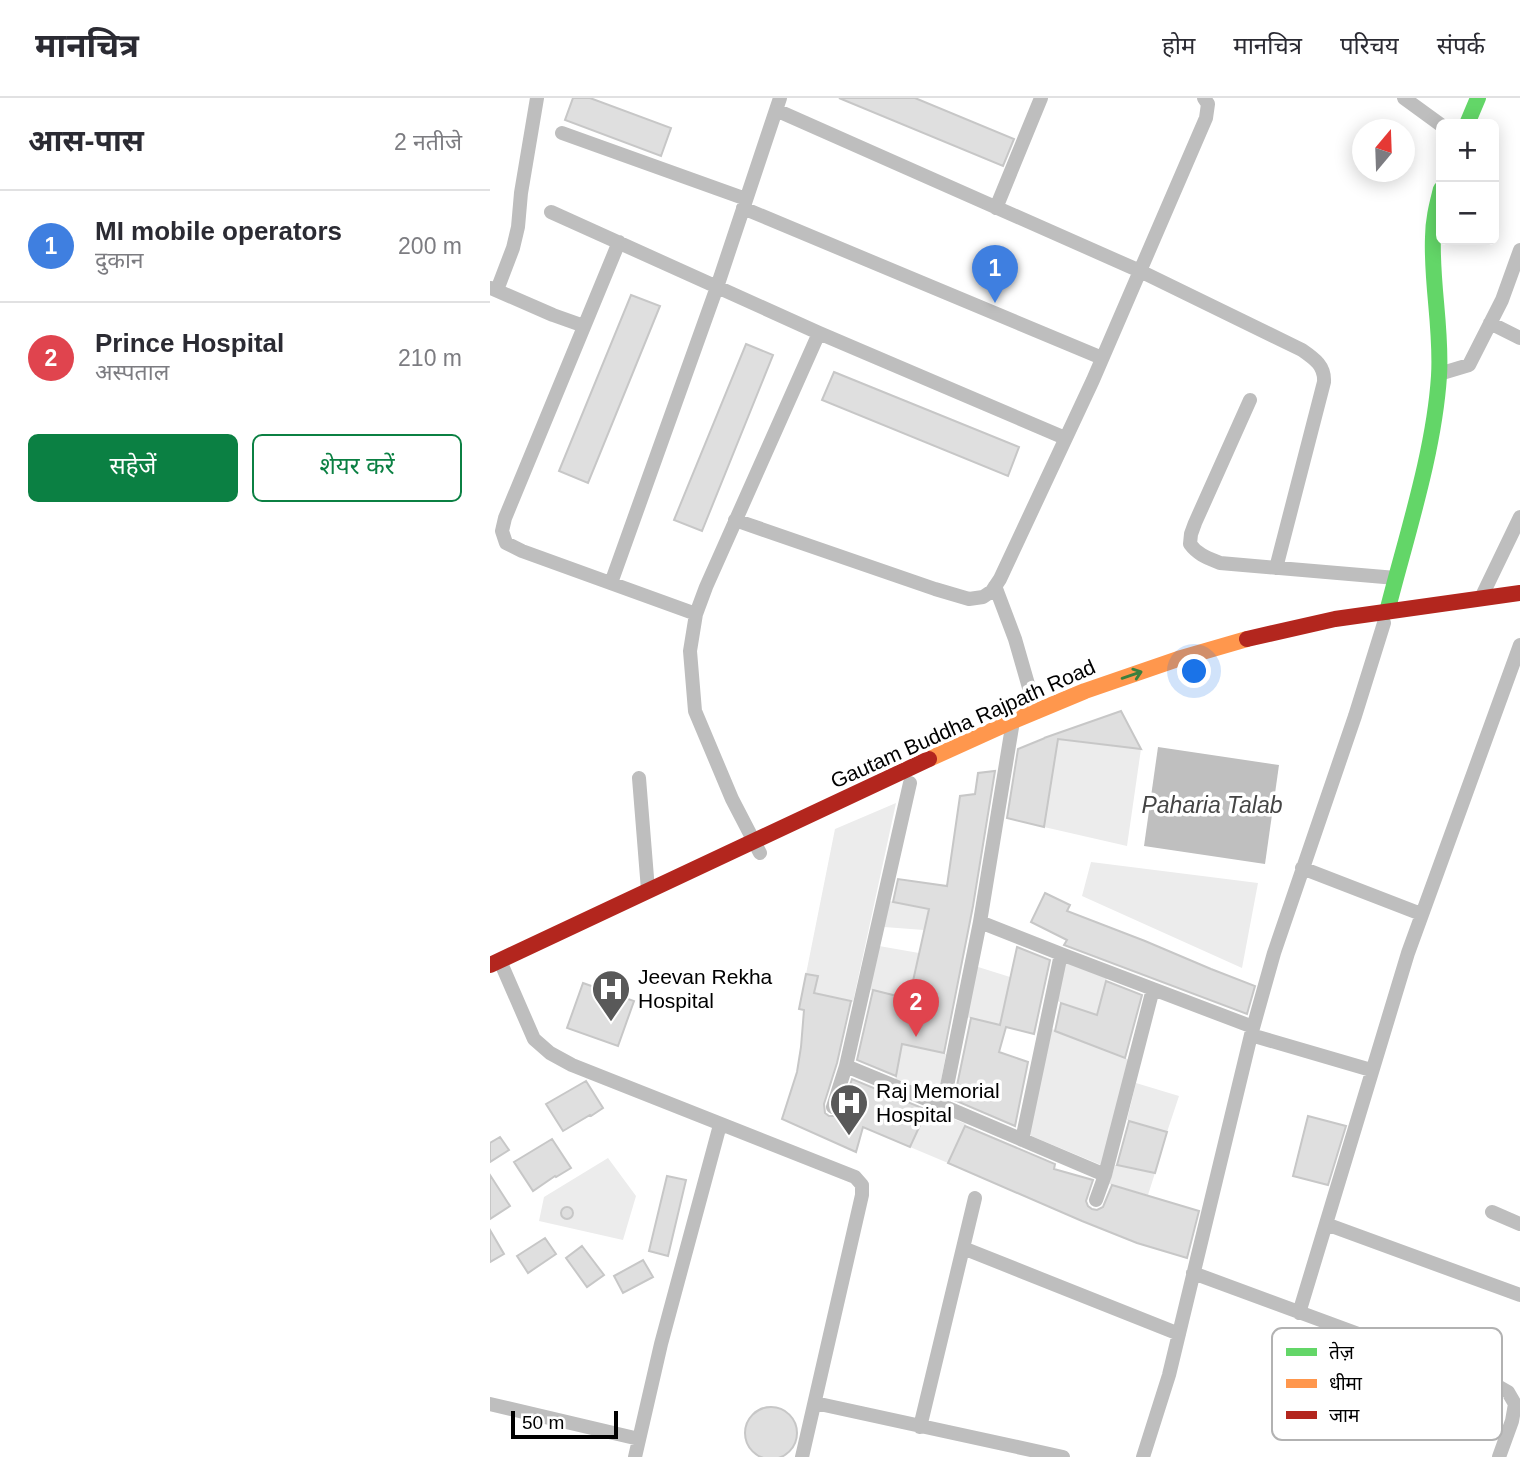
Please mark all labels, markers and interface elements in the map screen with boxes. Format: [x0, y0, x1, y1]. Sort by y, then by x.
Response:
text: मानचित्र [35, 27, 139, 64]
text: होम [1162, 32, 1195, 59]
text: मानचित्र [1233, 32, 1302, 59]
text: परिचय [1340, 32, 1399, 59]
text: संपर्क [1437, 32, 1485, 59]
north arrow [1352, 119, 1415, 182]
map controls [1436, 119, 1499, 245]
button: + [1436, 119, 1499, 182]
text: आस-पास [28, 124, 144, 157]
text: 2 नतीजे [394, 129, 462, 155]
button: − [1436, 182, 1499, 245]
text: MI mobile operators [95, 216, 342, 246]
text: 1 [45, 233, 57, 259]
text: 200 m [398, 233, 462, 259]
pin: 1 [972, 245, 1018, 303]
text: दुकान [95, 247, 144, 273]
text: Prince Hospital [95, 328, 284, 358]
text: 2 [45, 345, 57, 371]
text: 210 m [398, 345, 462, 371]
text: अस्पताल [95, 359, 169, 385]
button: सहेजें [28, 434, 238, 502]
button: शेयर करें [252, 434, 462, 502]
your location [1177, 654, 1211, 688]
street label: Gautam Buddha Rajpath Road [827, 655, 1099, 792]
one-way arrow [1121, 668, 1143, 680]
water label: Paharia Talab [1141, 792, 1283, 818]
place label: Jeevan Rekha Hospital [638, 965, 773, 1012]
hospital icon: Jeevan Rekha Hospital [590, 968, 632, 1023]
pin: 2 [893, 979, 939, 1037]
place label: Raj Memorial Hospital [876, 1079, 1000, 1126]
hospital icon: Raj Memorial Hospital [828, 1082, 870, 1137]
legend [1272, 1328, 1502, 1440]
text: तेज़ [1329, 1341, 1355, 1363]
text: धीमा [1329, 1373, 1363, 1394]
text: जाम [1329, 1405, 1360, 1426]
scale bar [511, 1408, 618, 1440]
text: 50 m [522, 1412, 564, 1433]

